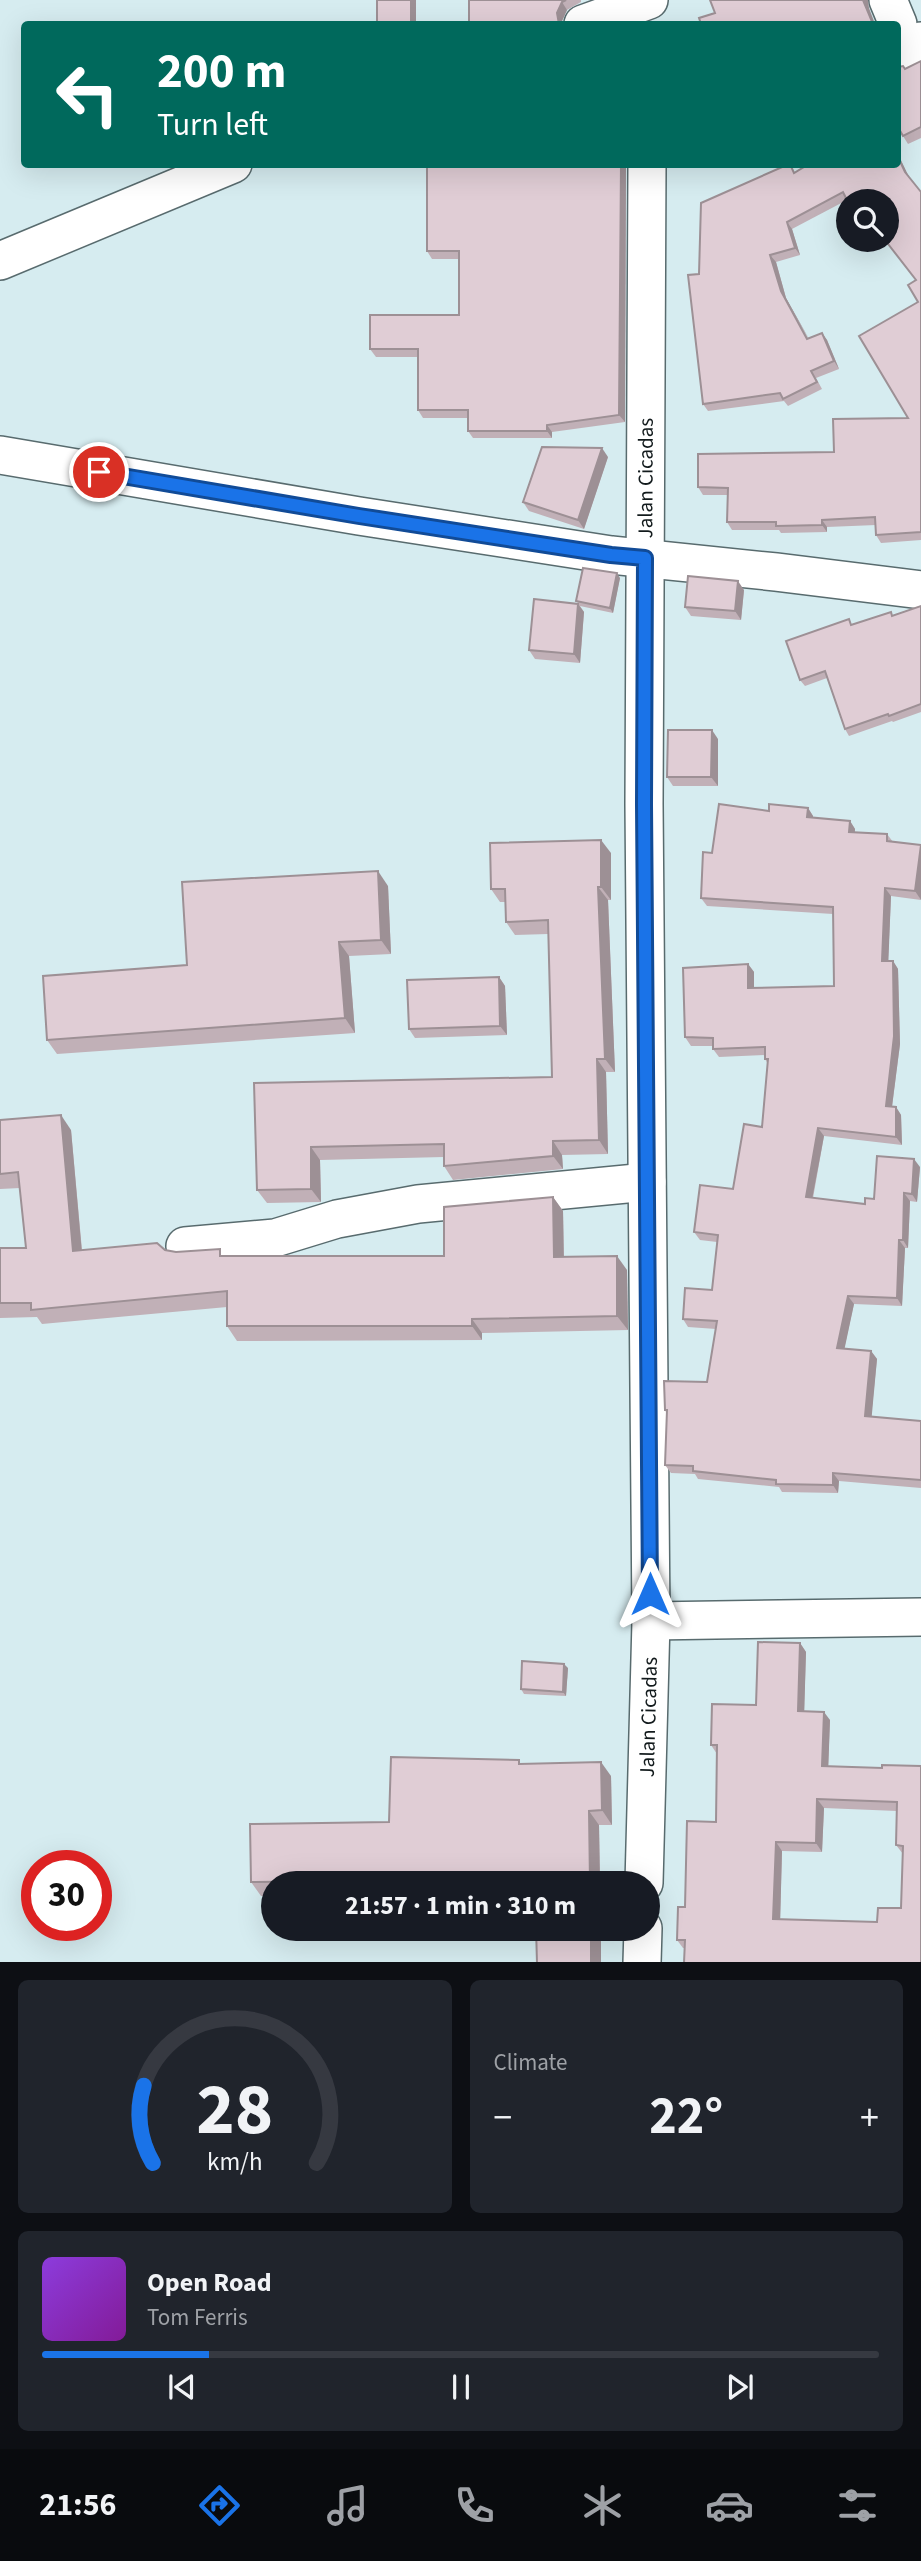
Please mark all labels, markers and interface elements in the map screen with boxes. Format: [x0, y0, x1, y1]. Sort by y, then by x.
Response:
text: 200 m [157, 37, 286, 107]
icon: left [42, 49, 133, 140]
text: Turn left [157, 102, 268, 148]
map controls [836, 189, 899, 252]
button: search [836, 189, 899, 252]
street label: Jalan Cicadas [630, 418, 661, 538]
pin [69, 442, 129, 502]
icon: arrive [80, 453, 118, 491]
position arrow [613, 1557, 687, 1631]
street label: Jalan Cicadas [632, 1656, 665, 1778]
speed limit sign: 30 [21, 1850, 112, 1941]
text: 21:57 · 1 min · 310 m [345, 1887, 576, 1924]
text: Climate [494, 2046, 567, 2079]
text: 28 [196, 2058, 273, 2162]
text: 22° [649, 2080, 723, 2154]
text: − [494, 2091, 512, 2145]
text: + [860, 2091, 879, 2145]
text: km/h [207, 2143, 263, 2179]
text: Open Road [147, 2264, 272, 2301]
text: Tom Ferris [147, 2301, 248, 2334]
icon: previous [163, 2368, 201, 2406]
icon: pause [442, 2368, 480, 2406]
icon: next [721, 2368, 759, 2406]
icon: directions [195, 2481, 244, 2530]
icon: music [323, 2481, 372, 2530]
icon: phone [450, 2481, 499, 2530]
icon: climate [578, 2481, 627, 2530]
icon: car [705, 2481, 754, 2530]
icon: filters [833, 2481, 882, 2530]
text: 21:56 [39, 2482, 116, 2528]

